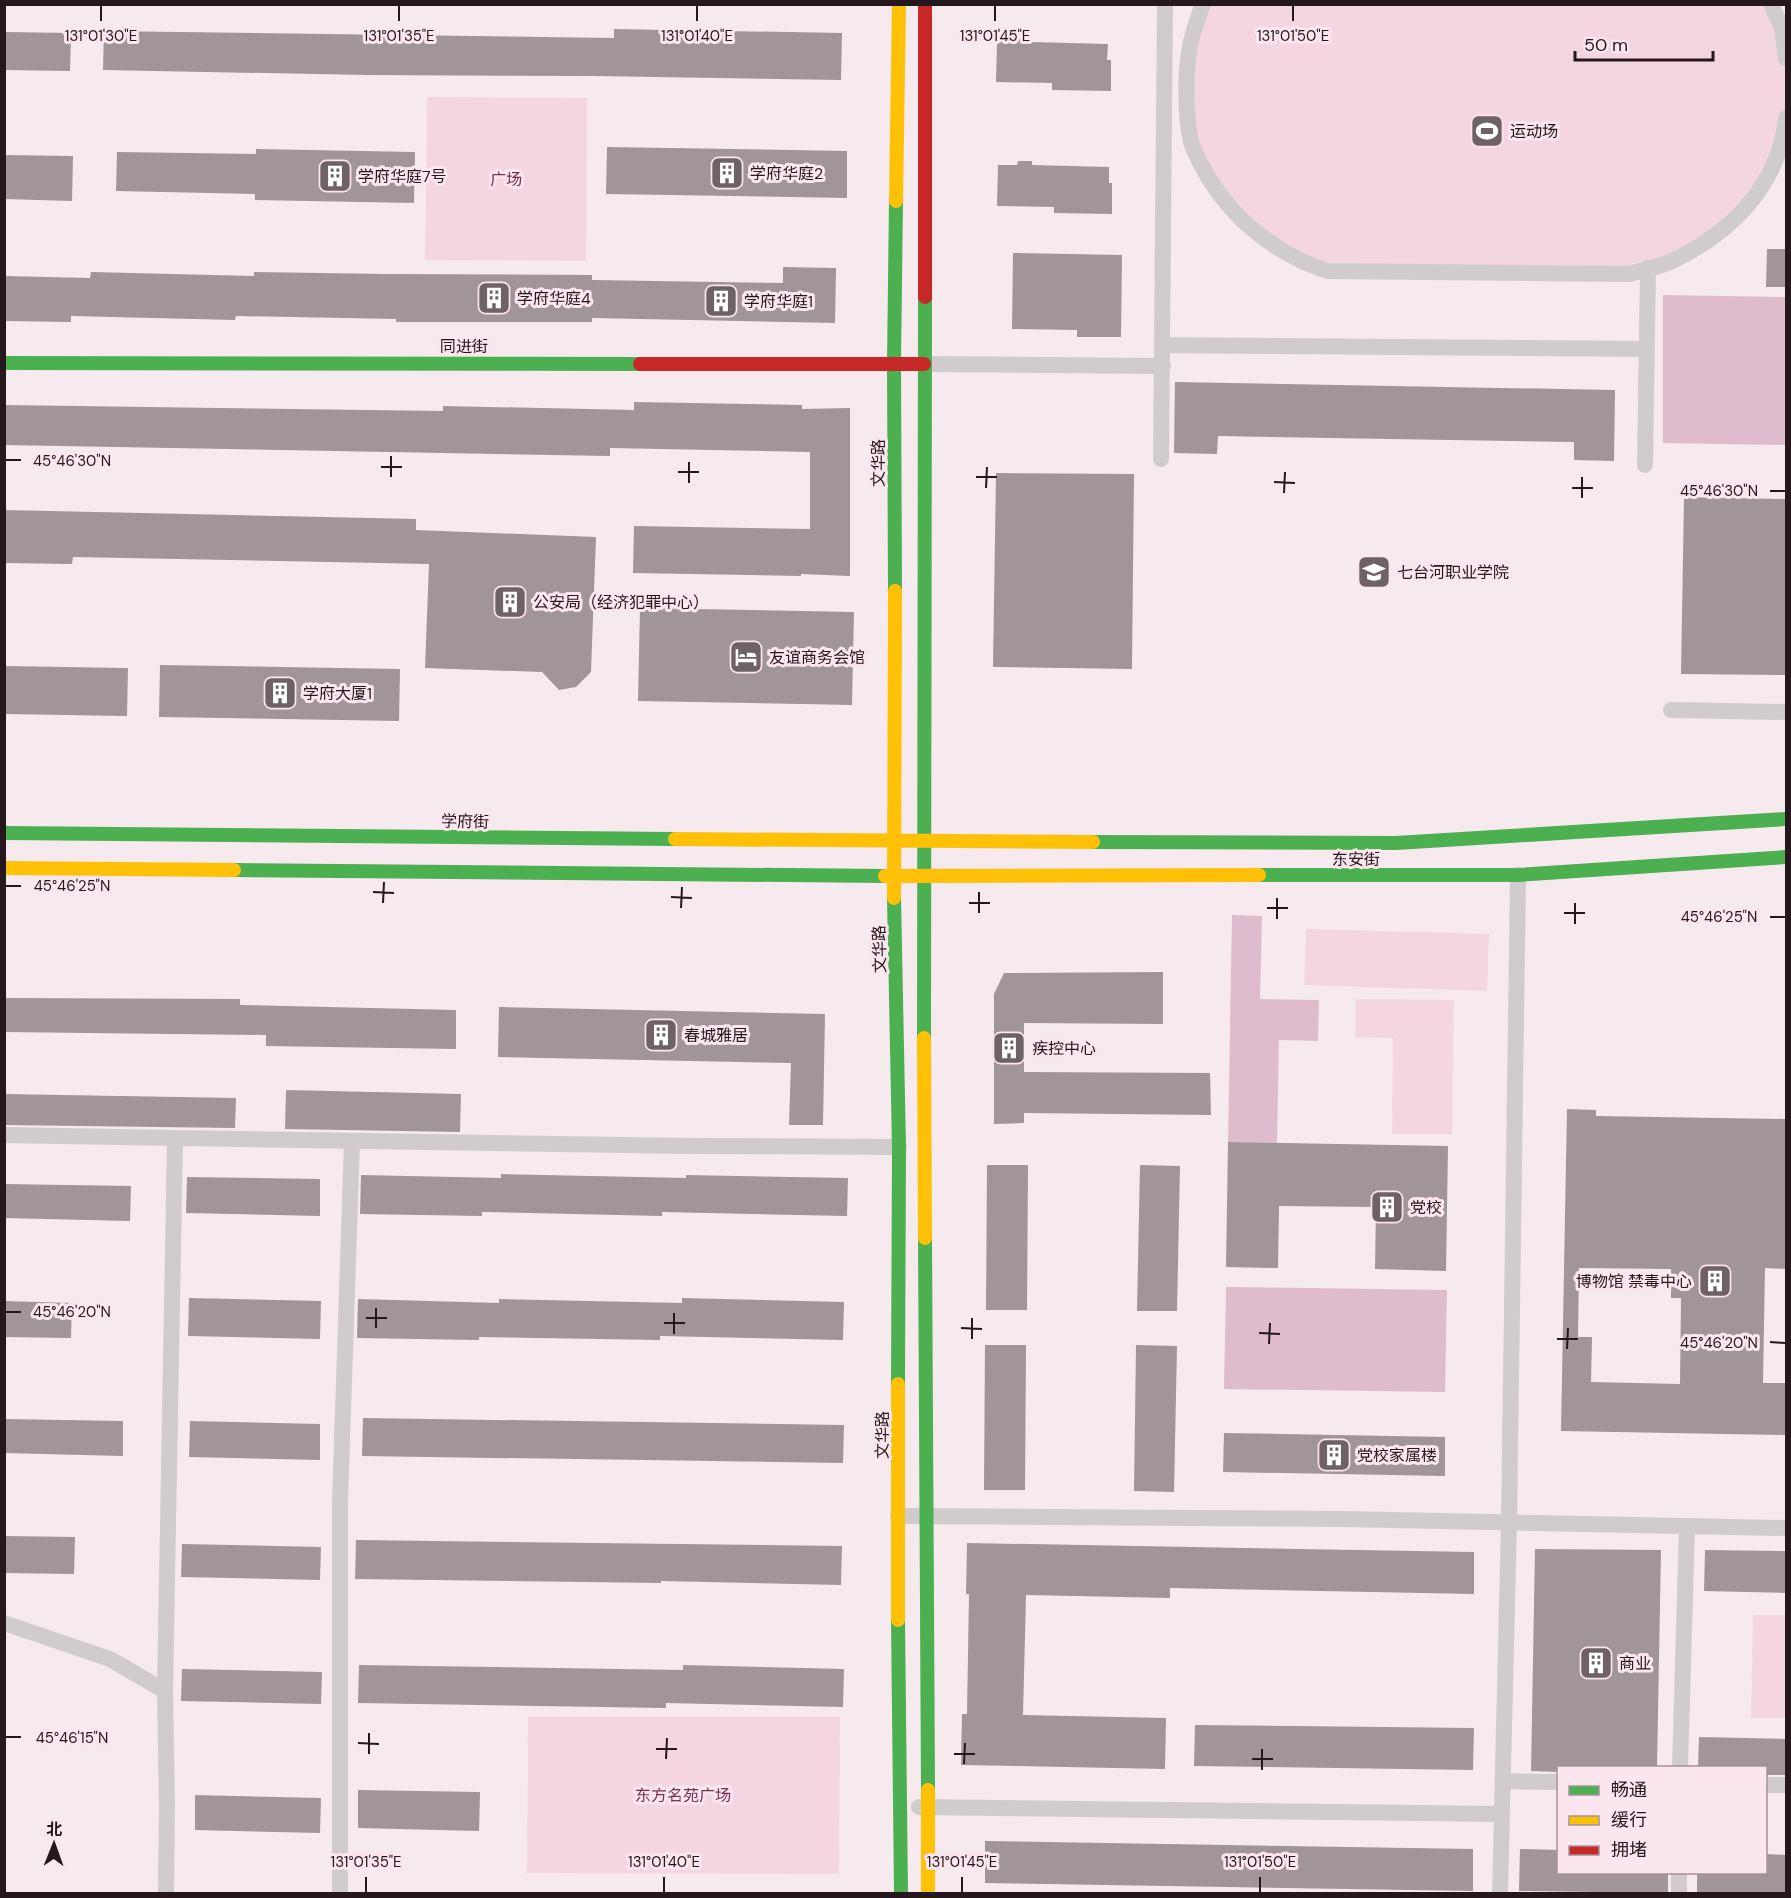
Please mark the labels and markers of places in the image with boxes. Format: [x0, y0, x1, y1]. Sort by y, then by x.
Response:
sports icon: 运动场 [1469, 113, 1505, 149]
place label: 运动场 [1510, 121, 1558, 142]
building icon: 学府华庭2 [709, 155, 745, 191]
building icon: 学府华庭7号 [317, 158, 353, 194]
place label: 学府华庭2 [750, 163, 823, 184]
place label: 学府华庭7号 [358, 166, 447, 187]
building icon: 学府华庭4 [476, 280, 512, 316]
building icon: 学府华庭1 [703, 283, 739, 319]
place label: 学府华庭4 [517, 288, 591, 309]
place label: 学府华庭1 [744, 291, 813, 312]
school or university icon: 七台河职业学院 [1356, 554, 1392, 590]
place label: 七台河职业学院 [1397, 562, 1509, 583]
building icon: 公安局（经济犯罪中心） [492, 584, 528, 620]
place label: 公安局（经济犯罪中心） [533, 592, 709, 613]
hotel icon: 友谊商务会馆 [728, 639, 764, 675]
place label: 友谊商务会馆 [769, 647, 865, 668]
building icon: 学府大厦1 [262, 675, 298, 711]
place label: 学府大厦1 [303, 683, 372, 704]
building icon: 春城雅居 [643, 1017, 679, 1053]
place label: 春城雅居 [684, 1025, 748, 1046]
building icon: 疾控中心 [991, 1030, 1027, 1066]
place label: 疾控中心 [1032, 1038, 1096, 1059]
building icon: 党校 [1369, 1189, 1405, 1225]
place label: 党校 [1410, 1197, 1442, 1218]
building icon: 博物馆 禁毒中心 [1697, 1263, 1733, 1299]
place label: 博物馆 禁毒中心 [1576, 1271, 1692, 1292]
building icon: 党校家属楼 [1316, 1437, 1352, 1473]
place label: 党校家属楼 [1357, 1445, 1437, 1466]
building icon: 商业 [1578, 1645, 1614, 1681]
place label: 商业 [1619, 1653, 1651, 1674]

